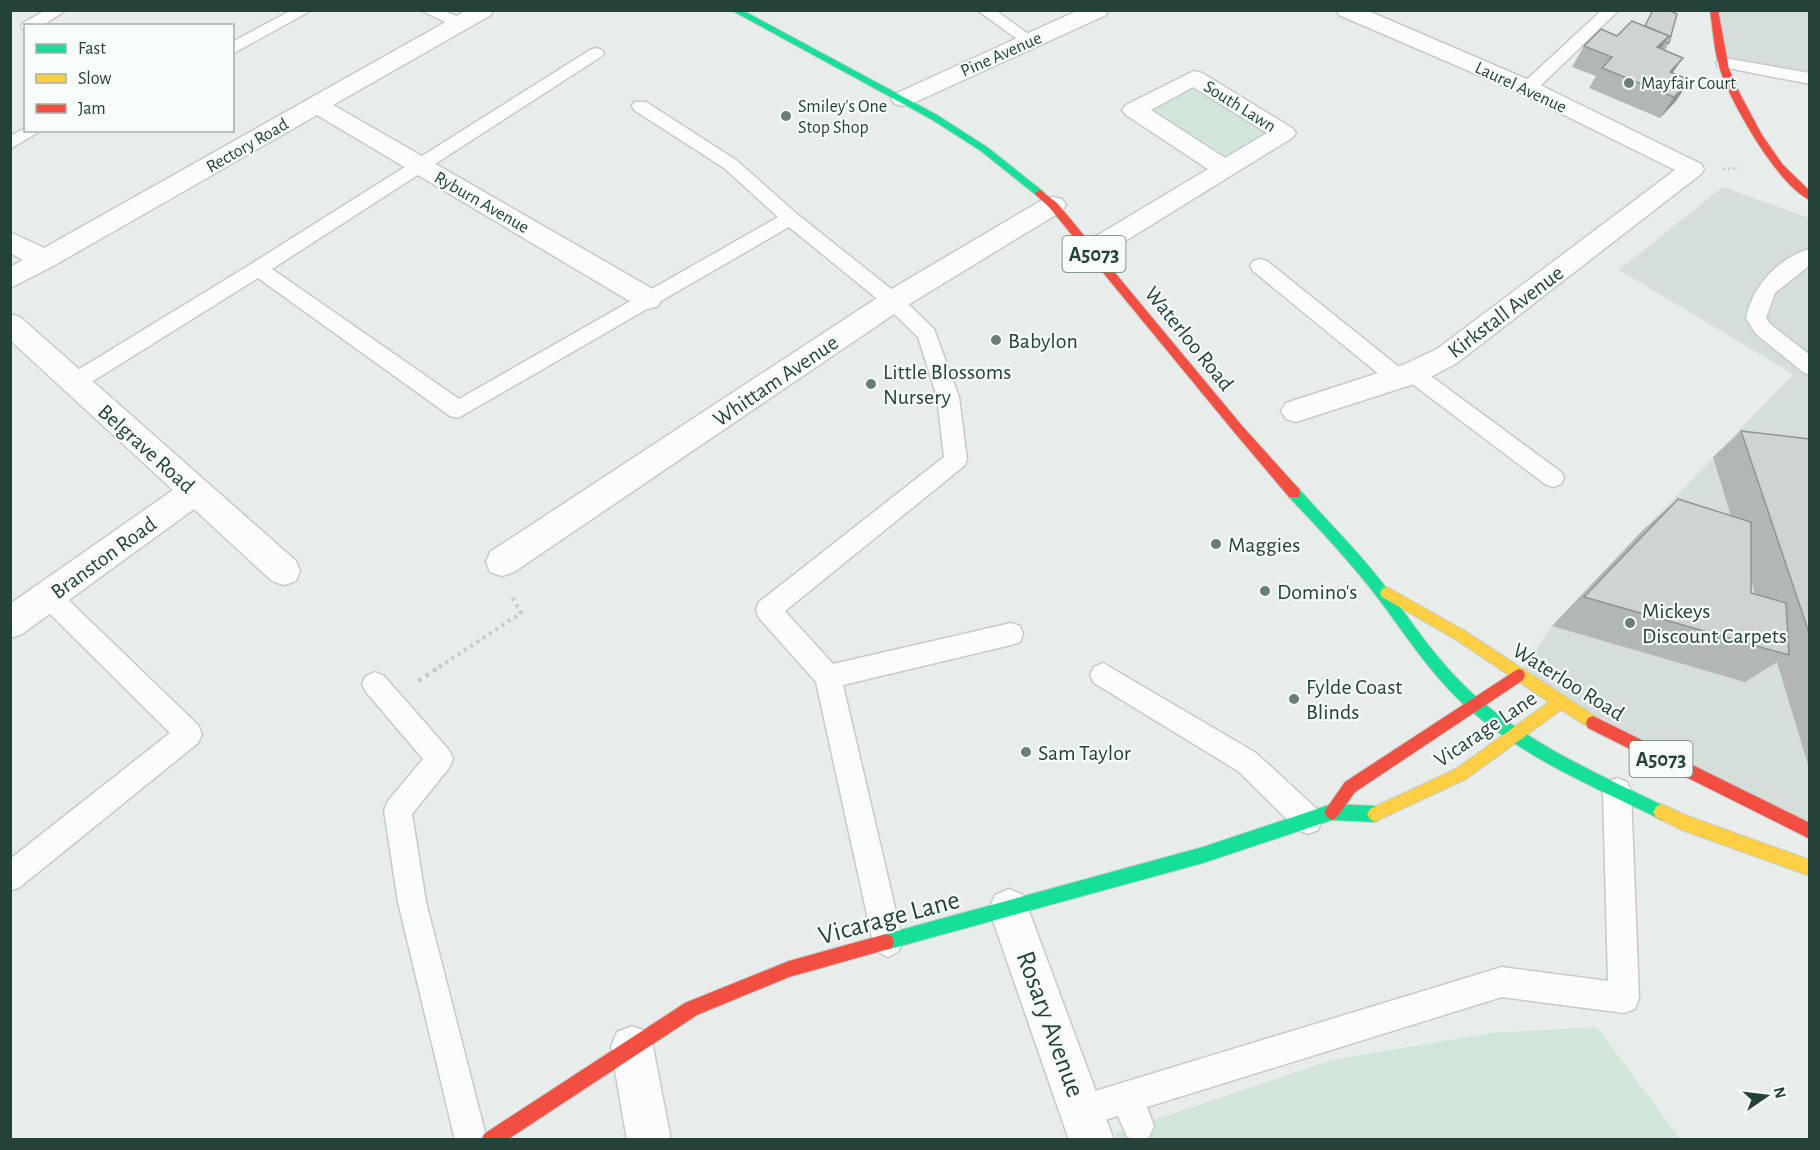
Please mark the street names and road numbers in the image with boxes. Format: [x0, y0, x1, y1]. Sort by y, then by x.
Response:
street label: Pine Avenue [958, 29, 1045, 81]
street label: Laurel Avenue [1472, 59, 1569, 117]
street label: South Lawn [1200, 78, 1279, 136]
street label: Rectory Road [204, 115, 291, 176]
street label: Ryburn Avenue [431, 169, 532, 237]
road number: A5073 [1062, 236, 1126, 272]
street label: Kirkstall Avenue [1444, 261, 1568, 362]
street label: Waterloo Road [1141, 282, 1238, 395]
street label: Whittam Avenue [709, 331, 842, 431]
street label: Belgrave Road [94, 400, 199, 497]
street label: Branston Road [47, 512, 160, 603]
street label: Waterloo Road [1509, 639, 1628, 725]
street label: Vicarage Lane [1430, 687, 1541, 771]
road number: A5073 [1630, 741, 1692, 777]
street label: Vicarage Lane [816, 886, 963, 949]
street label: Rosary Avenue [1011, 948, 1089, 1101]

